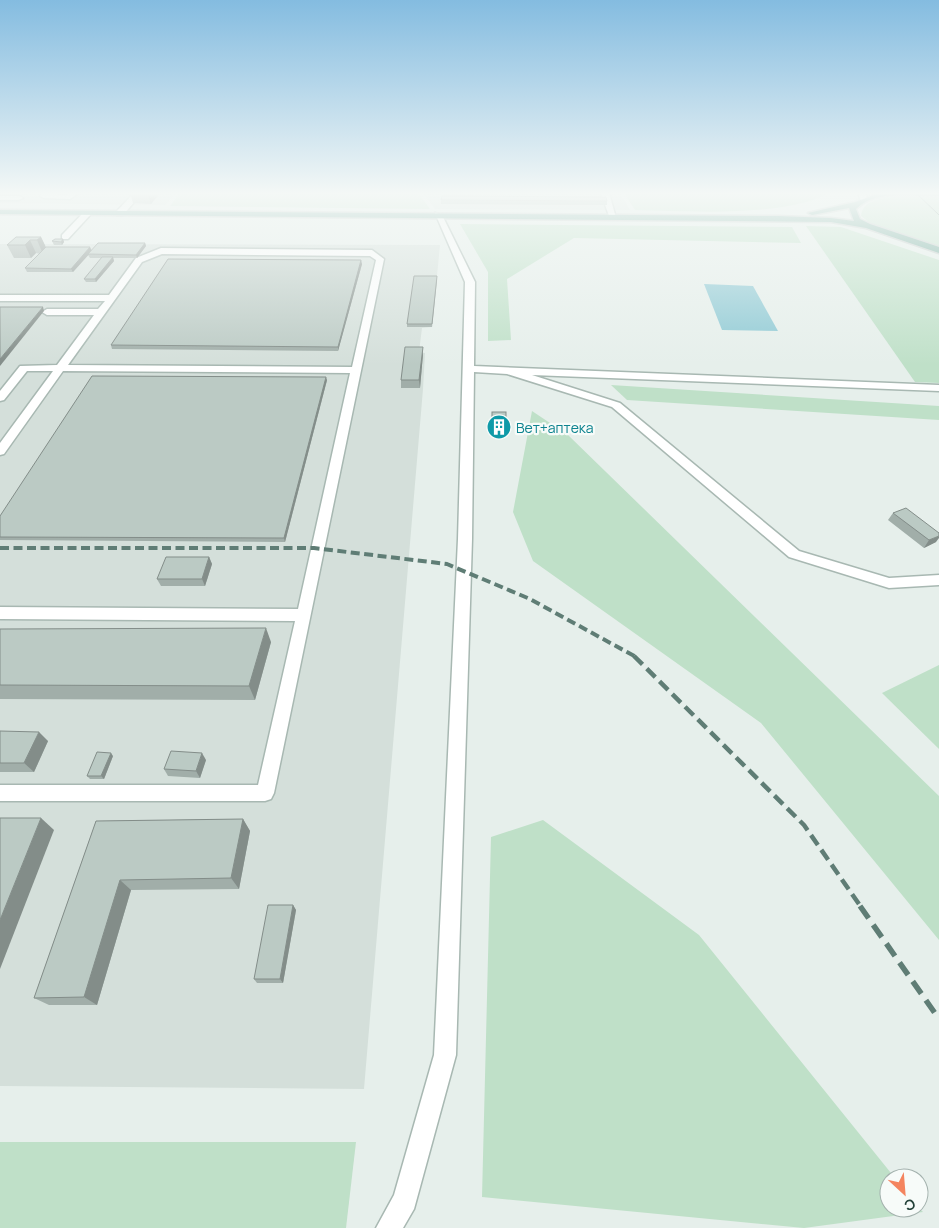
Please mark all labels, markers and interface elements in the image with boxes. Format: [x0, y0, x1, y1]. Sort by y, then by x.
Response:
building icon: Вет+аптека [486, 414, 512, 440]
place label: Вет+аптека [516, 418, 594, 437]
north arrow [879, 1168, 929, 1218]
text: С [901, 1194, 919, 1216]

